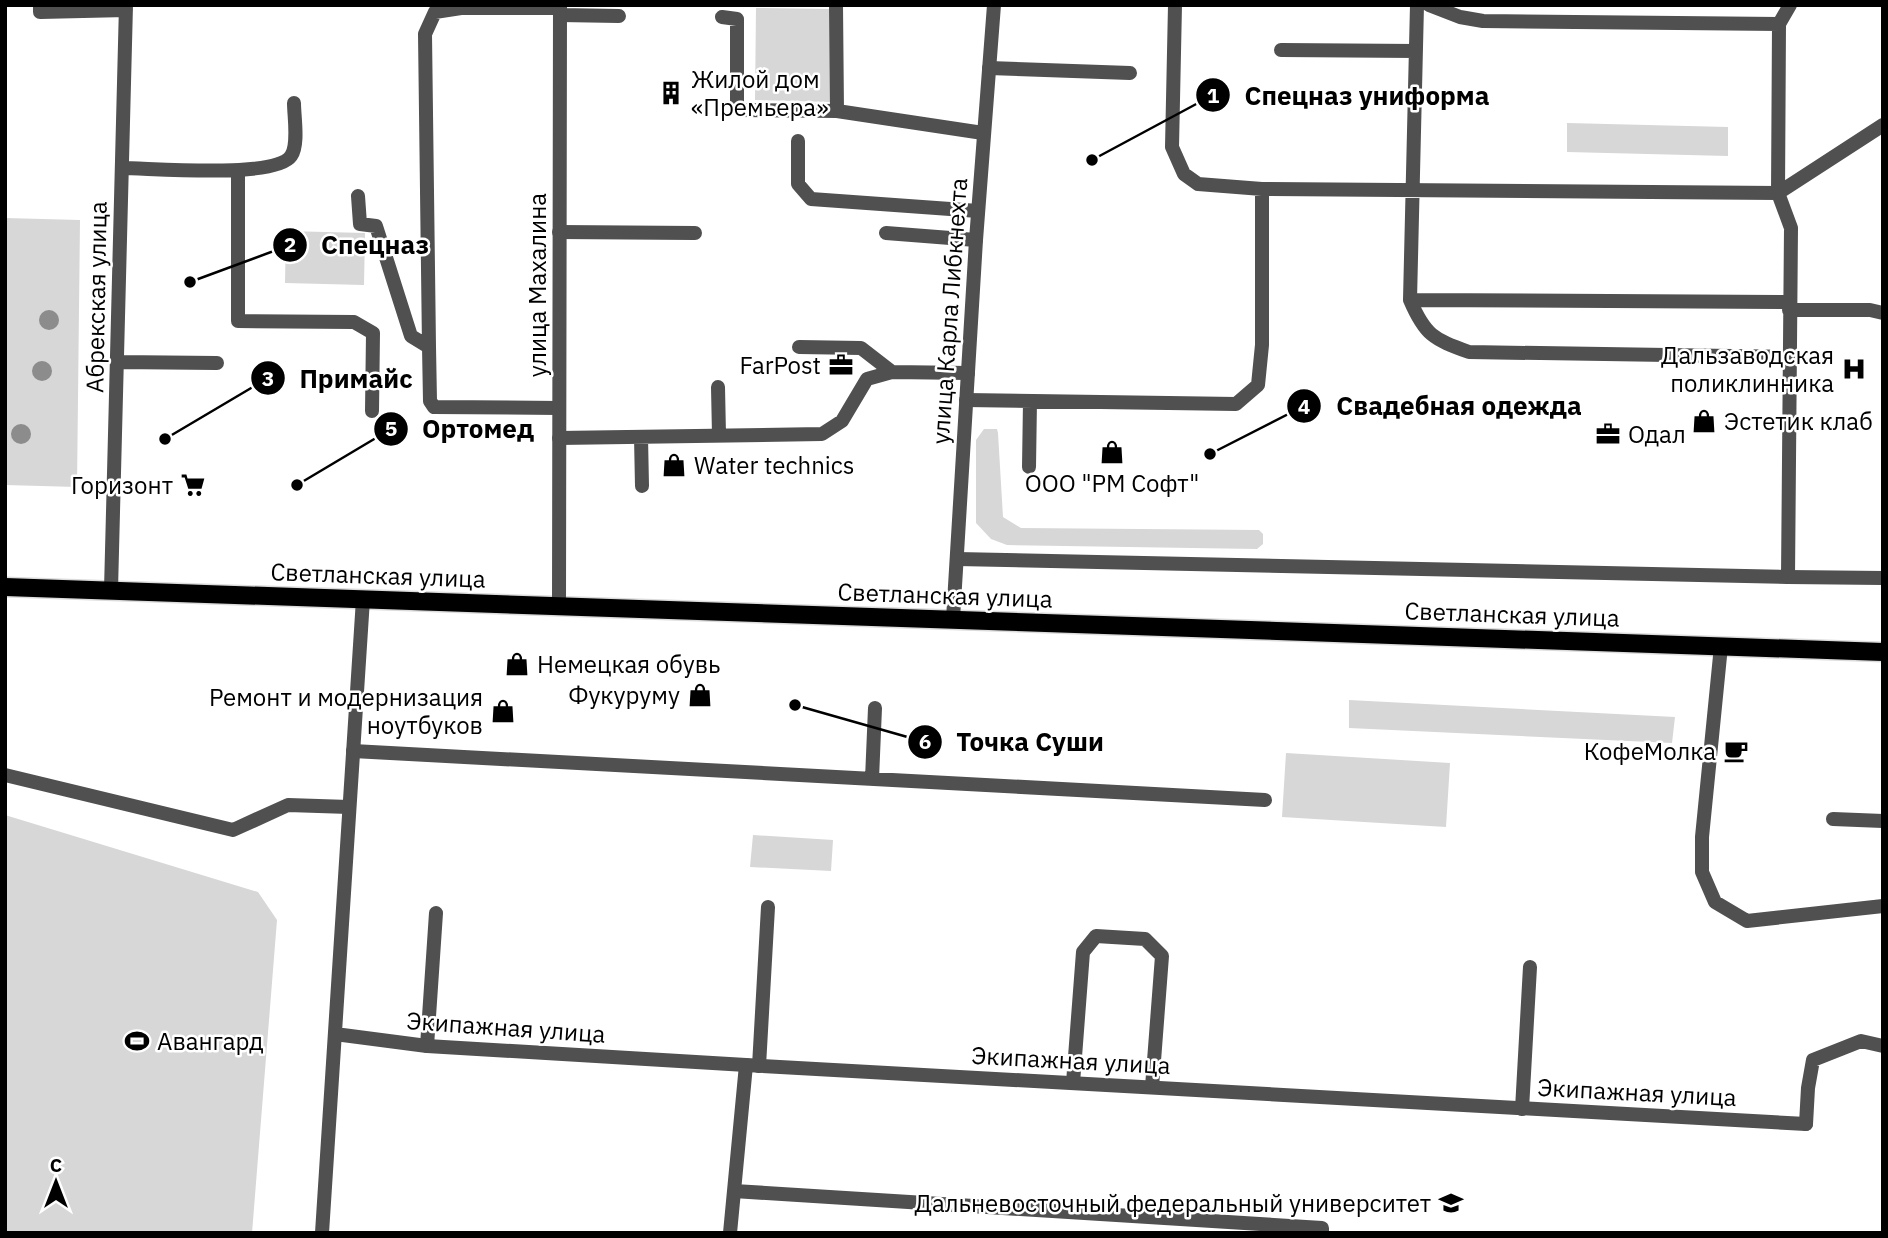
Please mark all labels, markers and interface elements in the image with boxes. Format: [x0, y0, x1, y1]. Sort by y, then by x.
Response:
place label: Жилой дом «Премьера» [691, 63, 828, 123]
callout: Спецназ униформа [1195, 72, 1503, 119]
text: Спецназ униформа [1244, 78, 1490, 112]
building icon: Жилой дом «Премьера» [657, 79, 685, 107]
text: 1 [1207, 81, 1220, 109]
street label: улица Карла Либкнехта [924, 177, 974, 445]
street label: улица Махалина [521, 193, 553, 377]
street label: Абрекская улица [78, 201, 114, 393]
callout: Спецназ [272, 222, 443, 269]
text: Спецназ [321, 227, 429, 261]
text: 2 [284, 230, 296, 258]
place label: Дальзаводская поликлинника [1661, 339, 1834, 399]
place label: FarPost [739, 349, 821, 381]
office icon: FarPost [827, 351, 855, 379]
callout: Примайс [251, 355, 427, 402]
hospital icon: Дальзаводская поликлинника [1840, 355, 1868, 383]
text: Примайс [299, 361, 413, 395]
text: 3 [262, 364, 274, 392]
callout: Свадебная одежда [1287, 383, 1595, 430]
text: Свадебная одежда [1336, 388, 1582, 422]
text: 4 [1298, 392, 1310, 420]
callout: Ортомед [373, 405, 548, 452]
place label: Эстетик клаб [1724, 405, 1873, 437]
shop icon: Эстетик клаб [1690, 407, 1718, 435]
text: Ортомед [422, 411, 534, 445]
text: 5 [385, 414, 397, 442]
place label: Одал [1628, 418, 1686, 450]
office icon: Одал [1594, 420, 1622, 448]
shop icon: ООО "РМ Софт" [1098, 438, 1126, 466]
place label: Water technics [694, 449, 855, 481]
shop icon: Water technics [660, 451, 688, 479]
place label: ООО "РМ Софт" [1025, 467, 1199, 499]
place label: Горизонт [71, 469, 173, 501]
supermarket icon: Горизонт [179, 471, 207, 499]
street label: Светланская улица [270, 555, 486, 595]
street label: Светланская улица [837, 575, 1053, 615]
street label: Светланская улица [1404, 594, 1620, 634]
place label: Немецкая обувь [537, 648, 721, 680]
shop icon: Немецкая обувь [503, 650, 531, 678]
place label: Фукуруму [568, 679, 680, 711]
place label: Ремонт и модернизация ноутбуков [209, 681, 483, 741]
shop icon: Фукуруму [686, 681, 714, 709]
shop icon: Ремонт и модернизация ноутбуков [489, 697, 517, 725]
callout: Точка Суши [907, 718, 1118, 765]
text: Точка Суши [956, 724, 1104, 758]
text: 6 [919, 727, 931, 755]
place label: КофеМолка [1584, 735, 1716, 767]
cafe icon: КофеМолка [1722, 737, 1750, 765]
street label: Экипажная улица [405, 1004, 607, 1050]
place label: Авангард [157, 1025, 264, 1057]
sports icon: Авангард [123, 1027, 151, 1055]
street label: Экипажная улица [971, 1039, 1172, 1081]
street label: Экипажная улица [1537, 1071, 1738, 1113]
north arrow [21, 1147, 91, 1217]
text: С [50, 1153, 62, 1177]
place label: Дальневосточный федеральный университет [915, 1187, 1431, 1219]
school or university icon: Дальневосточный федеральный университет [1437, 1189, 1465, 1217]

